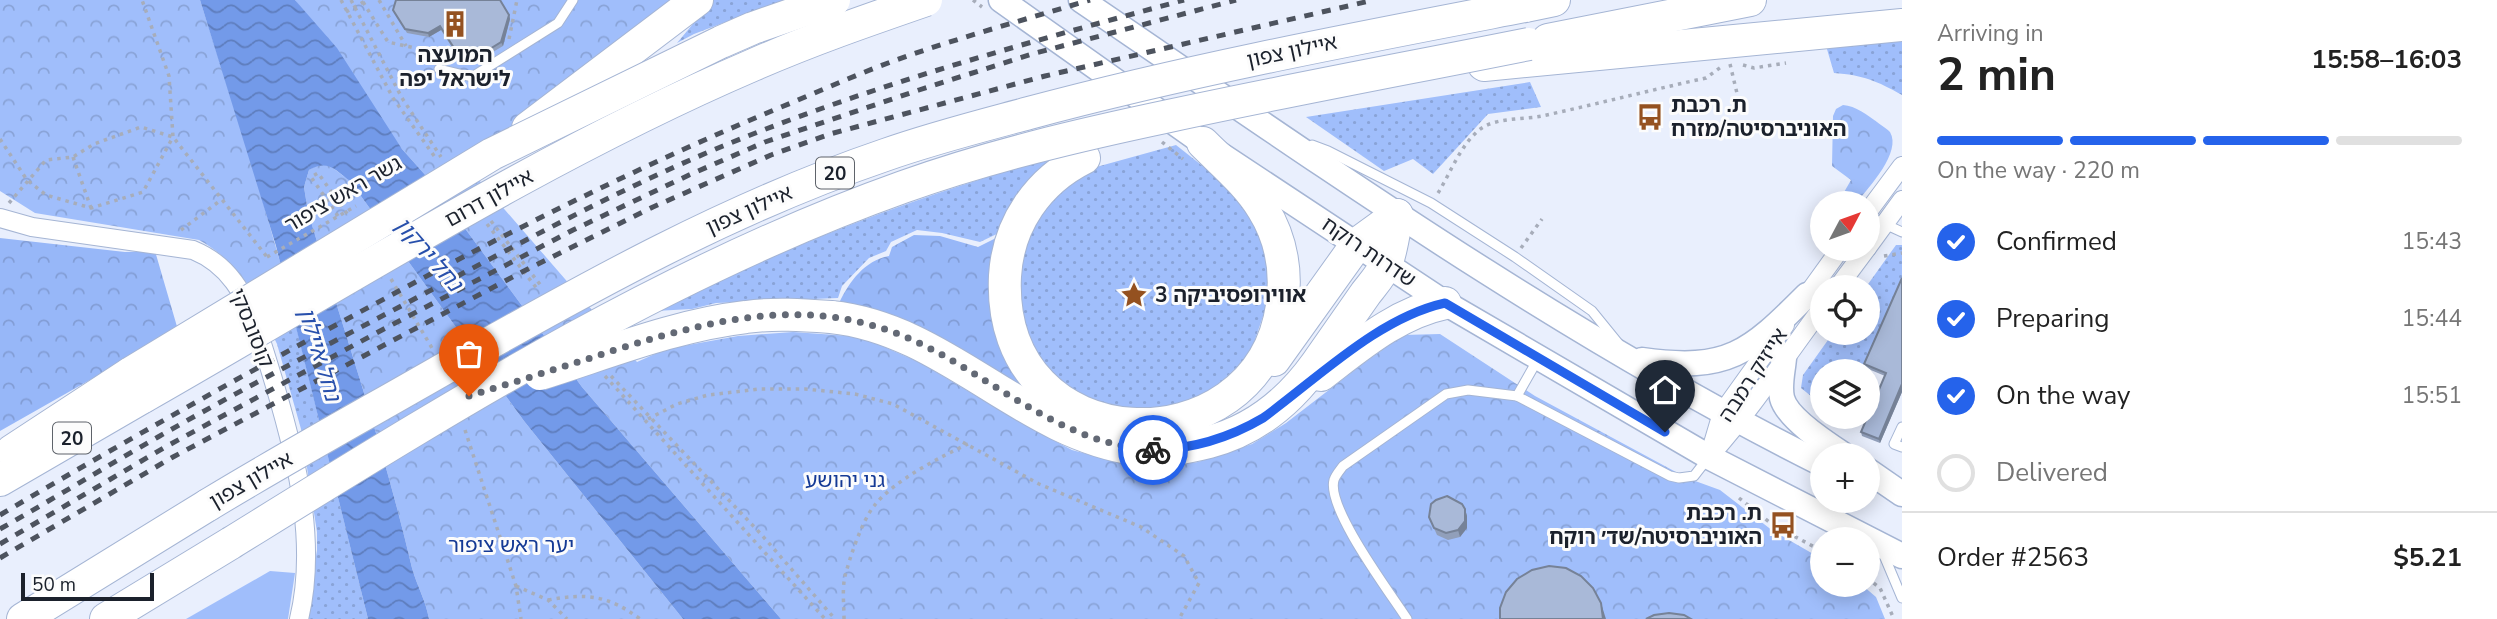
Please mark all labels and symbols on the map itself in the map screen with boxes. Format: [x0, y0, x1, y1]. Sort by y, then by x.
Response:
building icon: המועצה לישראל יפה [440, 9, 470, 39]
street label: איילון צפון [1244, 28, 1340, 74]
place label: המועצה לישראל יפה [399, 41, 511, 93]
place label: ת. רכבת האוניברסיטה/מזרח [1671, 91, 1847, 143]
bus stop icon: ת. רכבת האוניברסיטה/מזרח [1635, 102, 1665, 132]
street label: גשר ראש ציפור [279, 149, 407, 239]
road number: 20 [816, 158, 854, 188]
street label: איילון דרום [440, 162, 538, 234]
street label: איילון צפון [701, 179, 797, 241]
north arrow [1810, 191, 1880, 261]
street label: שדרות רוקח [1317, 210, 1421, 294]
water label: נחל ירקון [388, 211, 471, 300]
place icon: אווירופסיביקה 3 [1119, 280, 1149, 310]
place label: אווירופסיביקה 3 [1155, 281, 1306, 309]
street label: קוסובסקי [223, 284, 281, 372]
water label: נחל איילון [291, 304, 349, 407]
street label: אייזיק רמבה [1712, 323, 1794, 427]
pin [439, 324, 499, 396]
pin [1635, 360, 1695, 432]
courier [1118, 415, 1188, 485]
road number: 20 [53, 422, 91, 453]
street label: איילון צפון [204, 445, 298, 515]
park label: גני יהושע [805, 466, 885, 494]
place label: ת. רכבת האוניברסיטה/שד׳ רוקח [1549, 499, 1762, 551]
bus stop icon: ת. רכבת האוניברסיטה/שד׳ רוקח [1768, 510, 1798, 540]
park label: יער ראש ציפור [448, 531, 574, 559]
scale bar [21, 570, 154, 602]

